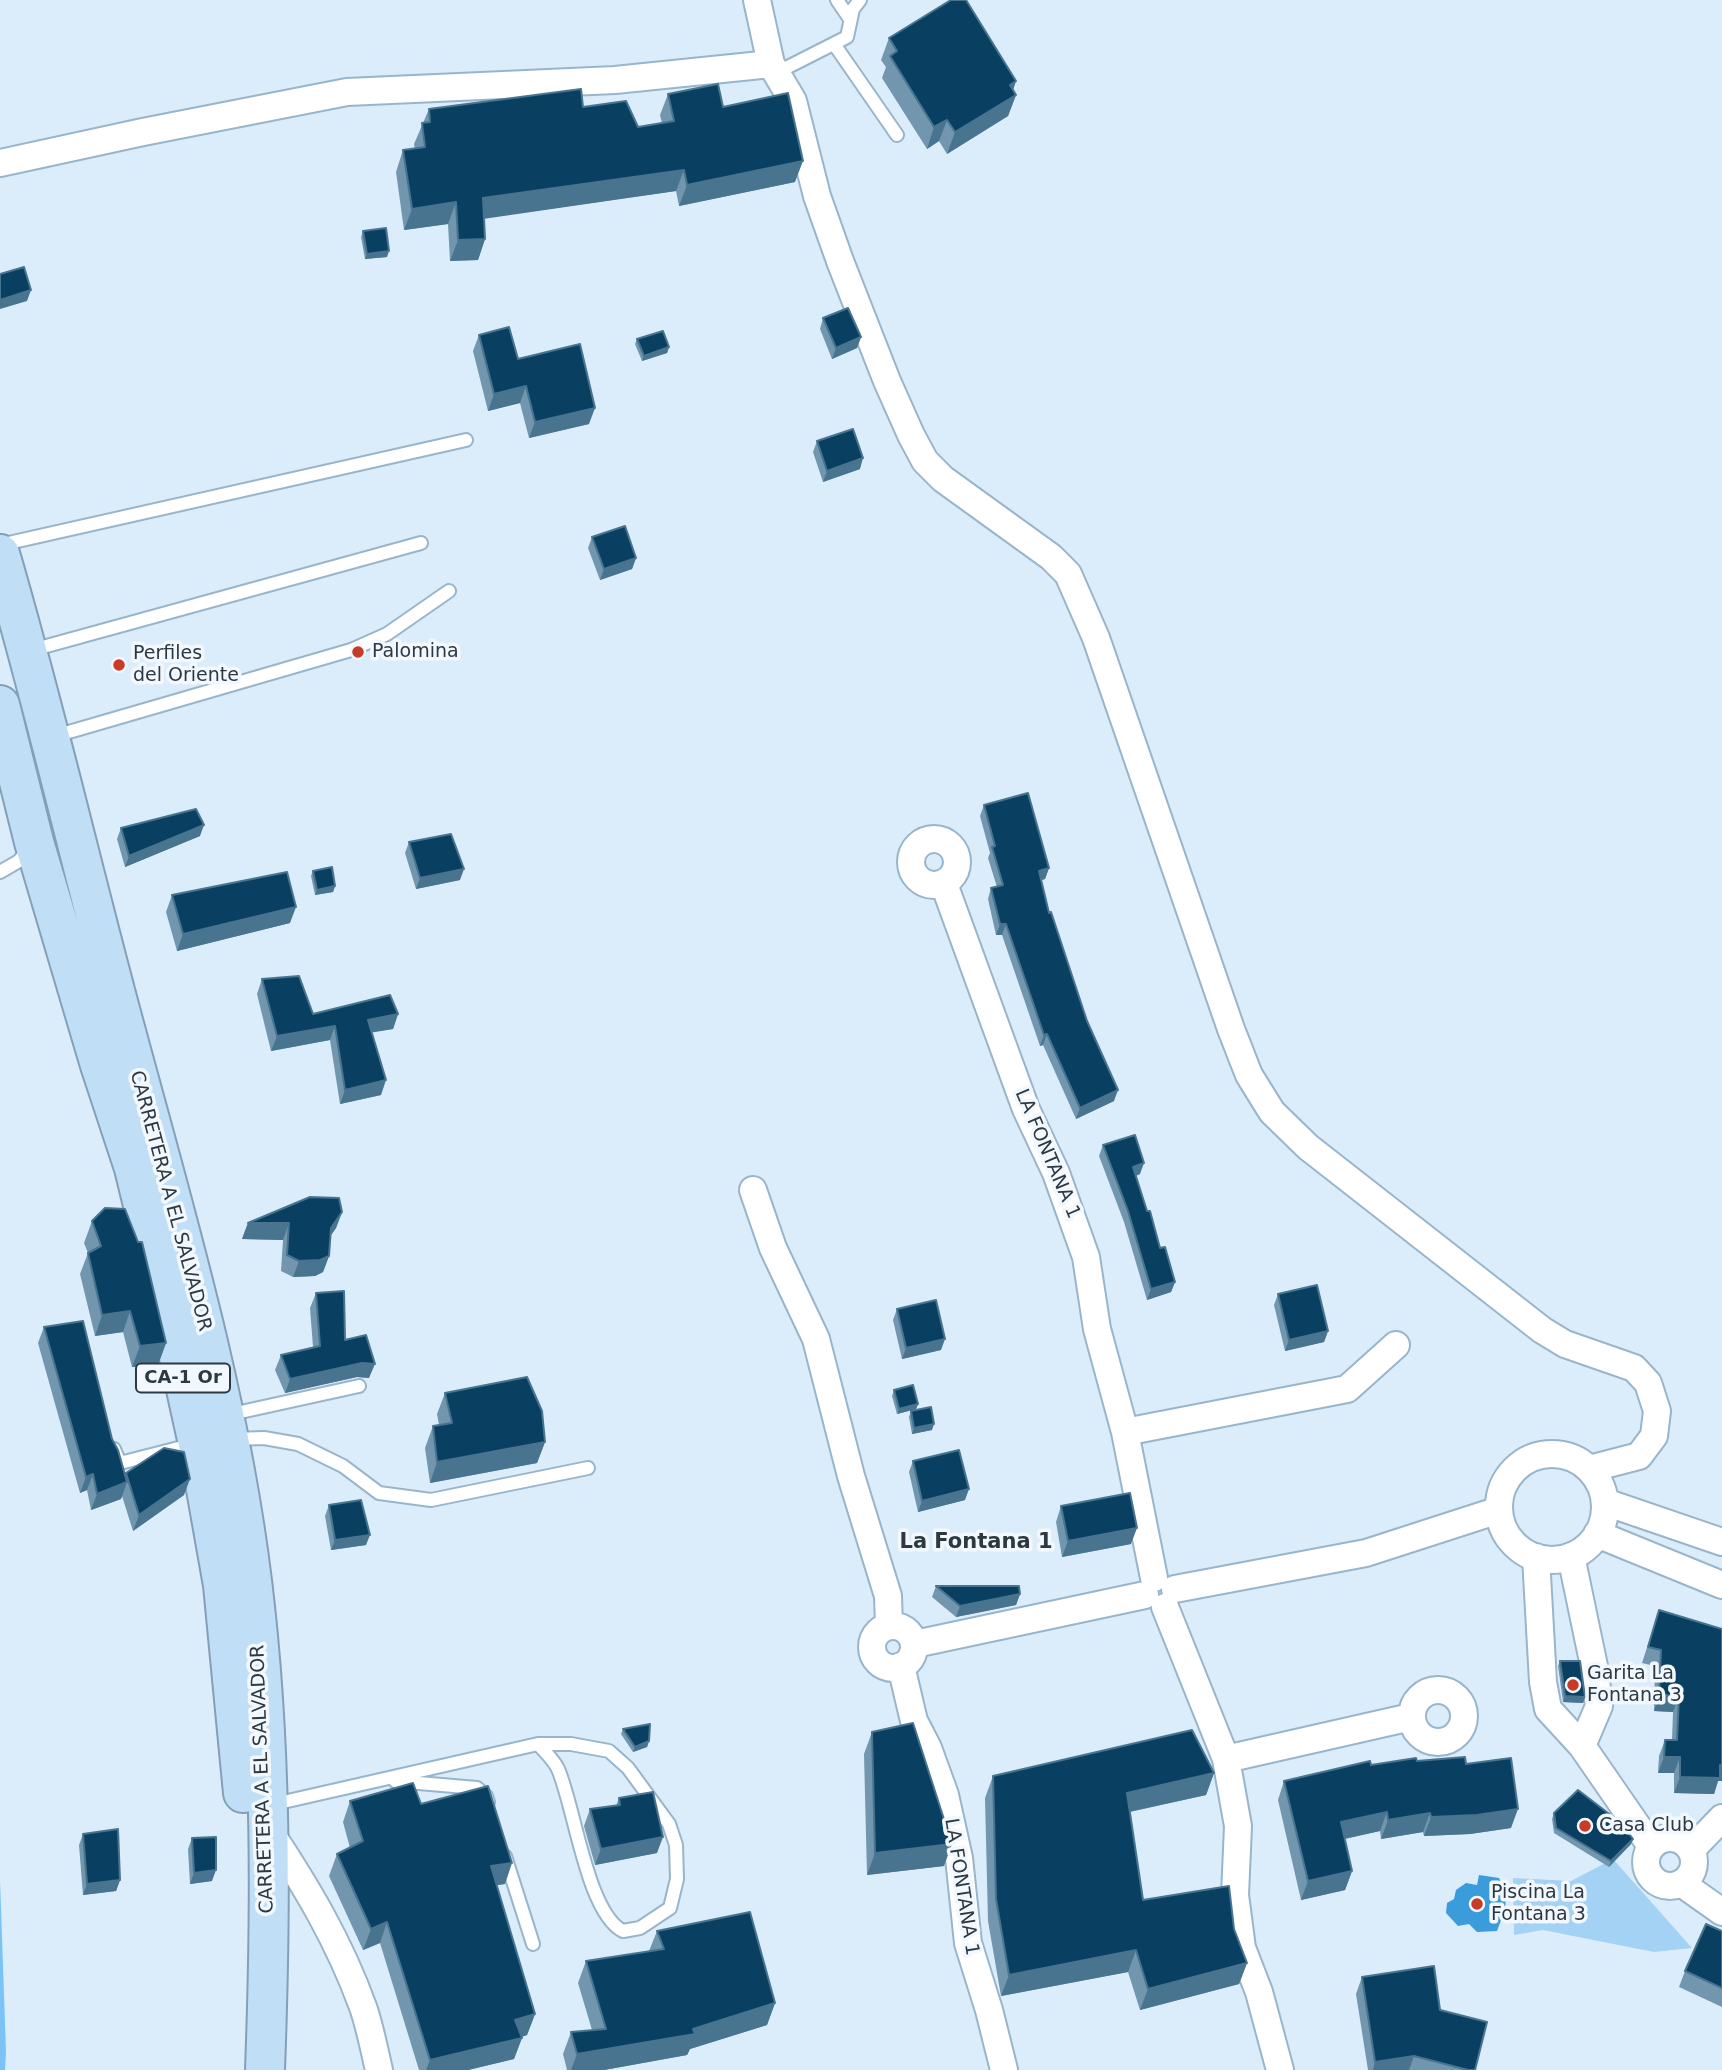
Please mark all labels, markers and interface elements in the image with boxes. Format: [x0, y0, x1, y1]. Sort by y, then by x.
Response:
place label: Palomina [372, 641, 459, 663]
place label: Perfiles del Oriente [133, 643, 239, 687]
marker: Palomina [350, 644, 366, 660]
marker: Perfiles del Oriente [111, 657, 127, 673]
street label: CARRETERA A EL SALVADOR [124, 1068, 216, 1334]
street label: LA FONTANA 1 [1009, 1086, 1085, 1222]
road number: CA-1 Or [136, 1364, 230, 1392]
district label: La Fontana 1 [900, 1530, 1052, 1556]
street label: CARRETERA A EL SALVADOR [247, 1644, 279, 1914]
place label: Garita La Fontana 3 [1587, 1663, 1682, 1707]
marker: Garita La Fontana 3 [1565, 1677, 1581, 1693]
place label: Casa Club [1599, 1815, 1694, 1837]
street label: LA FONTANA 1 [939, 1817, 983, 1957]
marker: Casa Club [1577, 1818, 1593, 1834]
place label: Piscina La Fontana 3 [1491, 1882, 1586, 1926]
marker: Piscina La Fontana 3 [1469, 1896, 1485, 1912]

